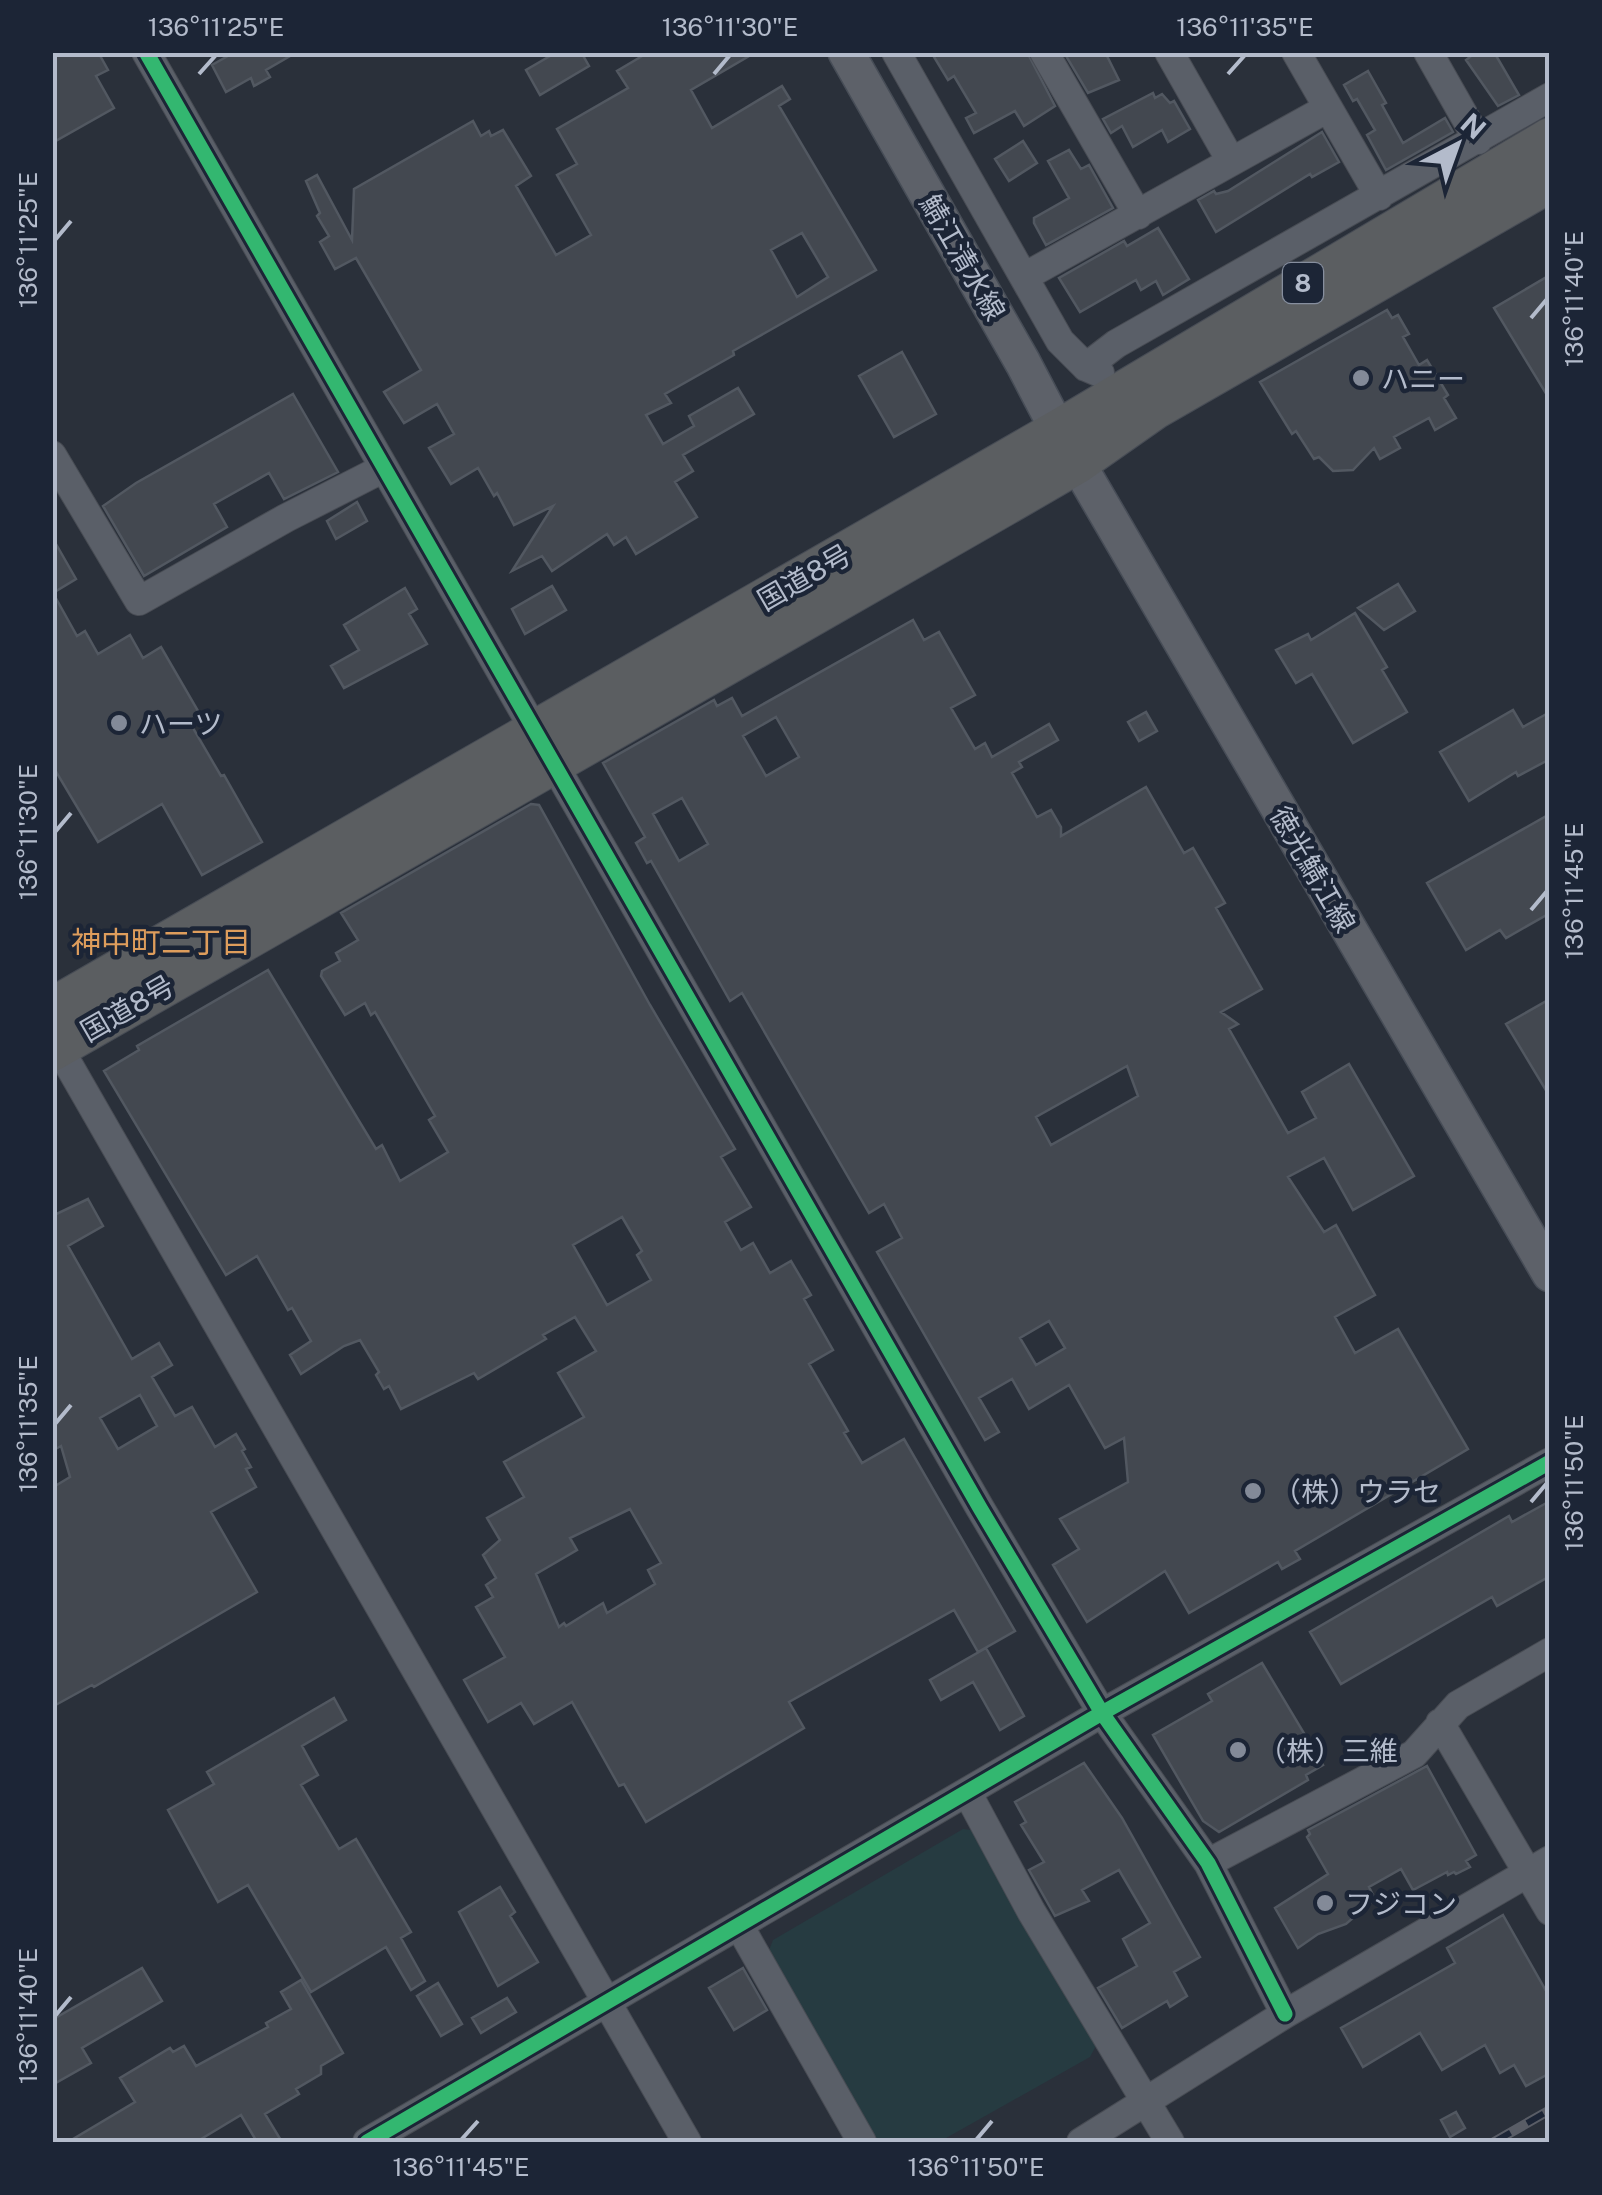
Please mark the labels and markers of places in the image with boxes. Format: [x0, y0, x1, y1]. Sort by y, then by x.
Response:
place label: ハニー [1381, 362, 1465, 395]
marker: ハニー [1350, 367, 1372, 389]
place label: ハーツ [139, 707, 222, 740]
marker: ハーツ [108, 712, 130, 734]
place label: （株）ウラセ [1273, 1475, 1441, 1508]
marker: （株）ウラセ [1242, 1480, 1264, 1502]
place label: （株）三維 [1258, 1734, 1398, 1767]
marker: （株）三維 [1227, 1739, 1249, 1761]
place label: フジコン [1345, 1887, 1457, 1920]
marker: フジコン [1314, 1892, 1336, 1914]

